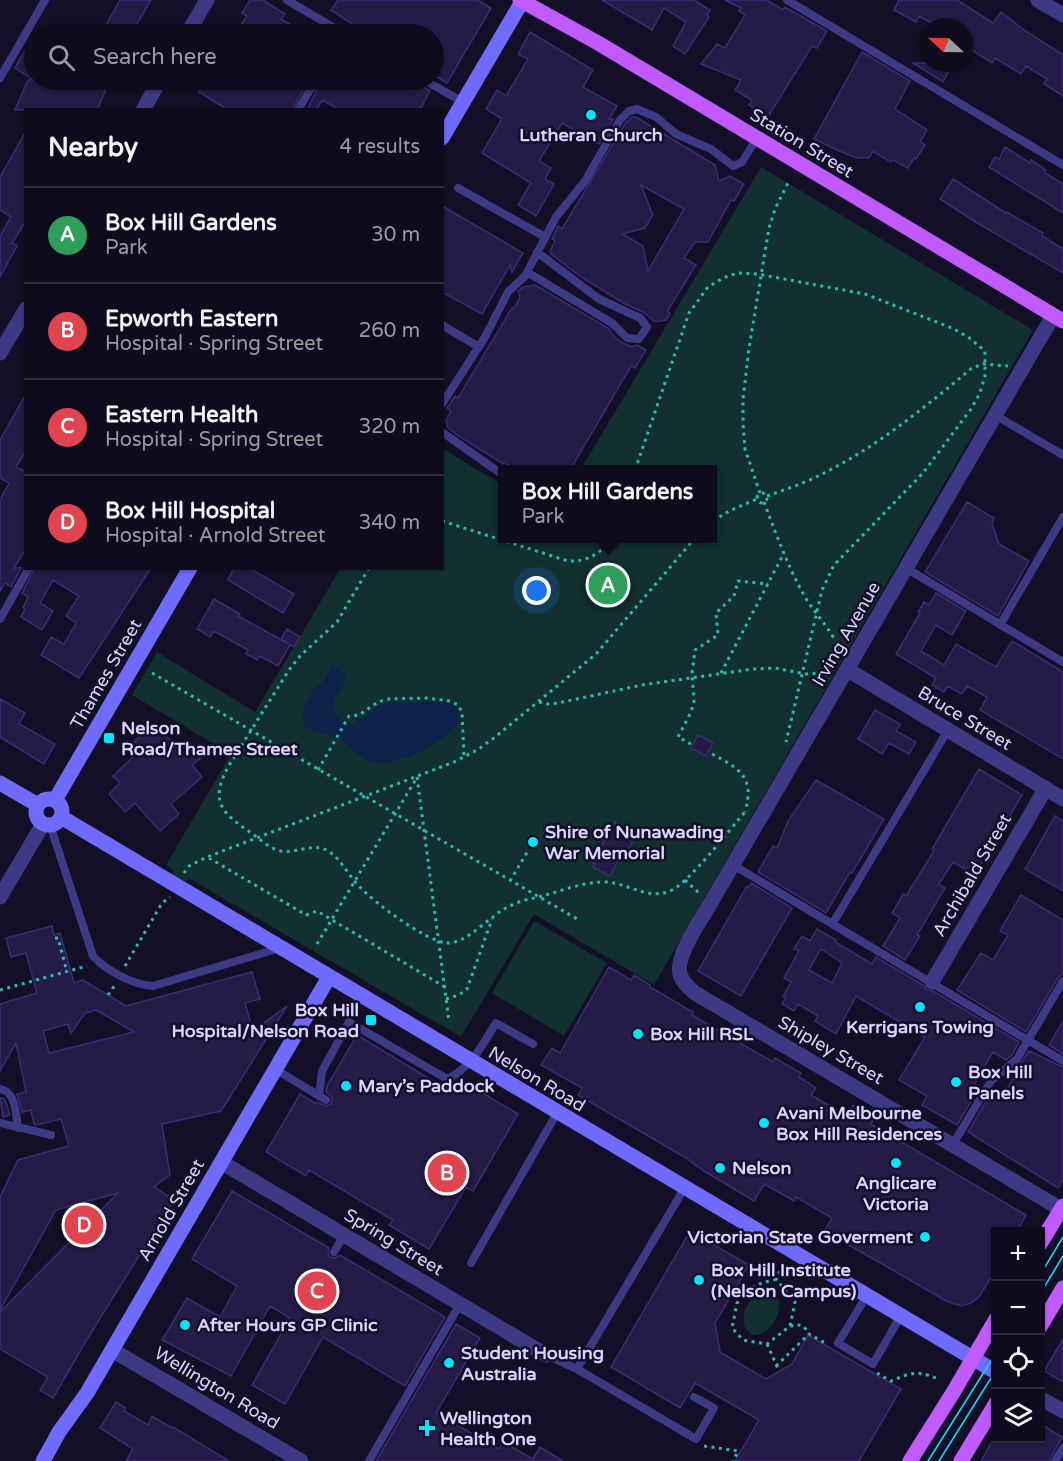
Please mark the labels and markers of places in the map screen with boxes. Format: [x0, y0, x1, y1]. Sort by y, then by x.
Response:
marker: Lutheran Church [584, 108, 598, 122]
place label: Lutheran Church [519, 124, 663, 146]
pin: A [588, 562, 628, 608]
place label: Nelson Road/Thames Street [121, 717, 298, 760]
marker: Nelson Road/Thames Street [102, 731, 116, 745]
place label: Shire of Nunawading War Memorial [545, 821, 724, 864]
marker: Shire of Nunawading War Memorial [526, 835, 540, 849]
place label: Box Hill Hospital/Nelson Road [171, 999, 359, 1042]
marker: Kerrigans Towing [913, 1000, 927, 1014]
marker: Box Hill Hospital/Nelson Road [364, 1013, 378, 1027]
place label: Kerrigans Towing [846, 1016, 994, 1038]
place label: Box Hill RSL [650, 1023, 754, 1045]
marker: Box Hill RSL [631, 1027, 645, 1041]
place label: Box Hill Panels [968, 1061, 1032, 1104]
place label: Mary’s Paddock [358, 1075, 494, 1097]
marker: Box Hill Panels [949, 1075, 963, 1089]
marker: Mary’s Paddock [339, 1079, 353, 1093]
place label: Avani Melbourne Box Hill Residences [776, 1102, 942, 1145]
marker: Avani Melbourne Box Hill Residences [757, 1116, 771, 1130]
pin: B [428, 1150, 466, 1196]
marker: Anglicare Victoria [889, 1156, 903, 1170]
place label: Nelson [732, 1157, 791, 1179]
marker: Nelson [713, 1161, 727, 1175]
place label: Anglicare Victoria [855, 1172, 937, 1215]
pin: D [64, 1202, 104, 1248]
place label: Victorian State Goverment [687, 1226, 913, 1248]
marker: Victorian State Goverment [918, 1230, 932, 1244]
place label: Box Hill Institute (Nelson Campus) [711, 1259, 857, 1302]
pin: C [298, 1268, 336, 1314]
marker: Box Hill Institute (Nelson Campus) [692, 1273, 706, 1287]
place label: After Hours GP Clinic [197, 1314, 378, 1336]
marker: After Hours GP Clinic [178, 1318, 192, 1332]
place label: Student Housing Australia [461, 1342, 604, 1385]
marker: Student Housing Australia [442, 1356, 456, 1370]
place label: Wellington Health One [440, 1407, 536, 1450]
marker: Wellington Health One [418, 1419, 436, 1437]

